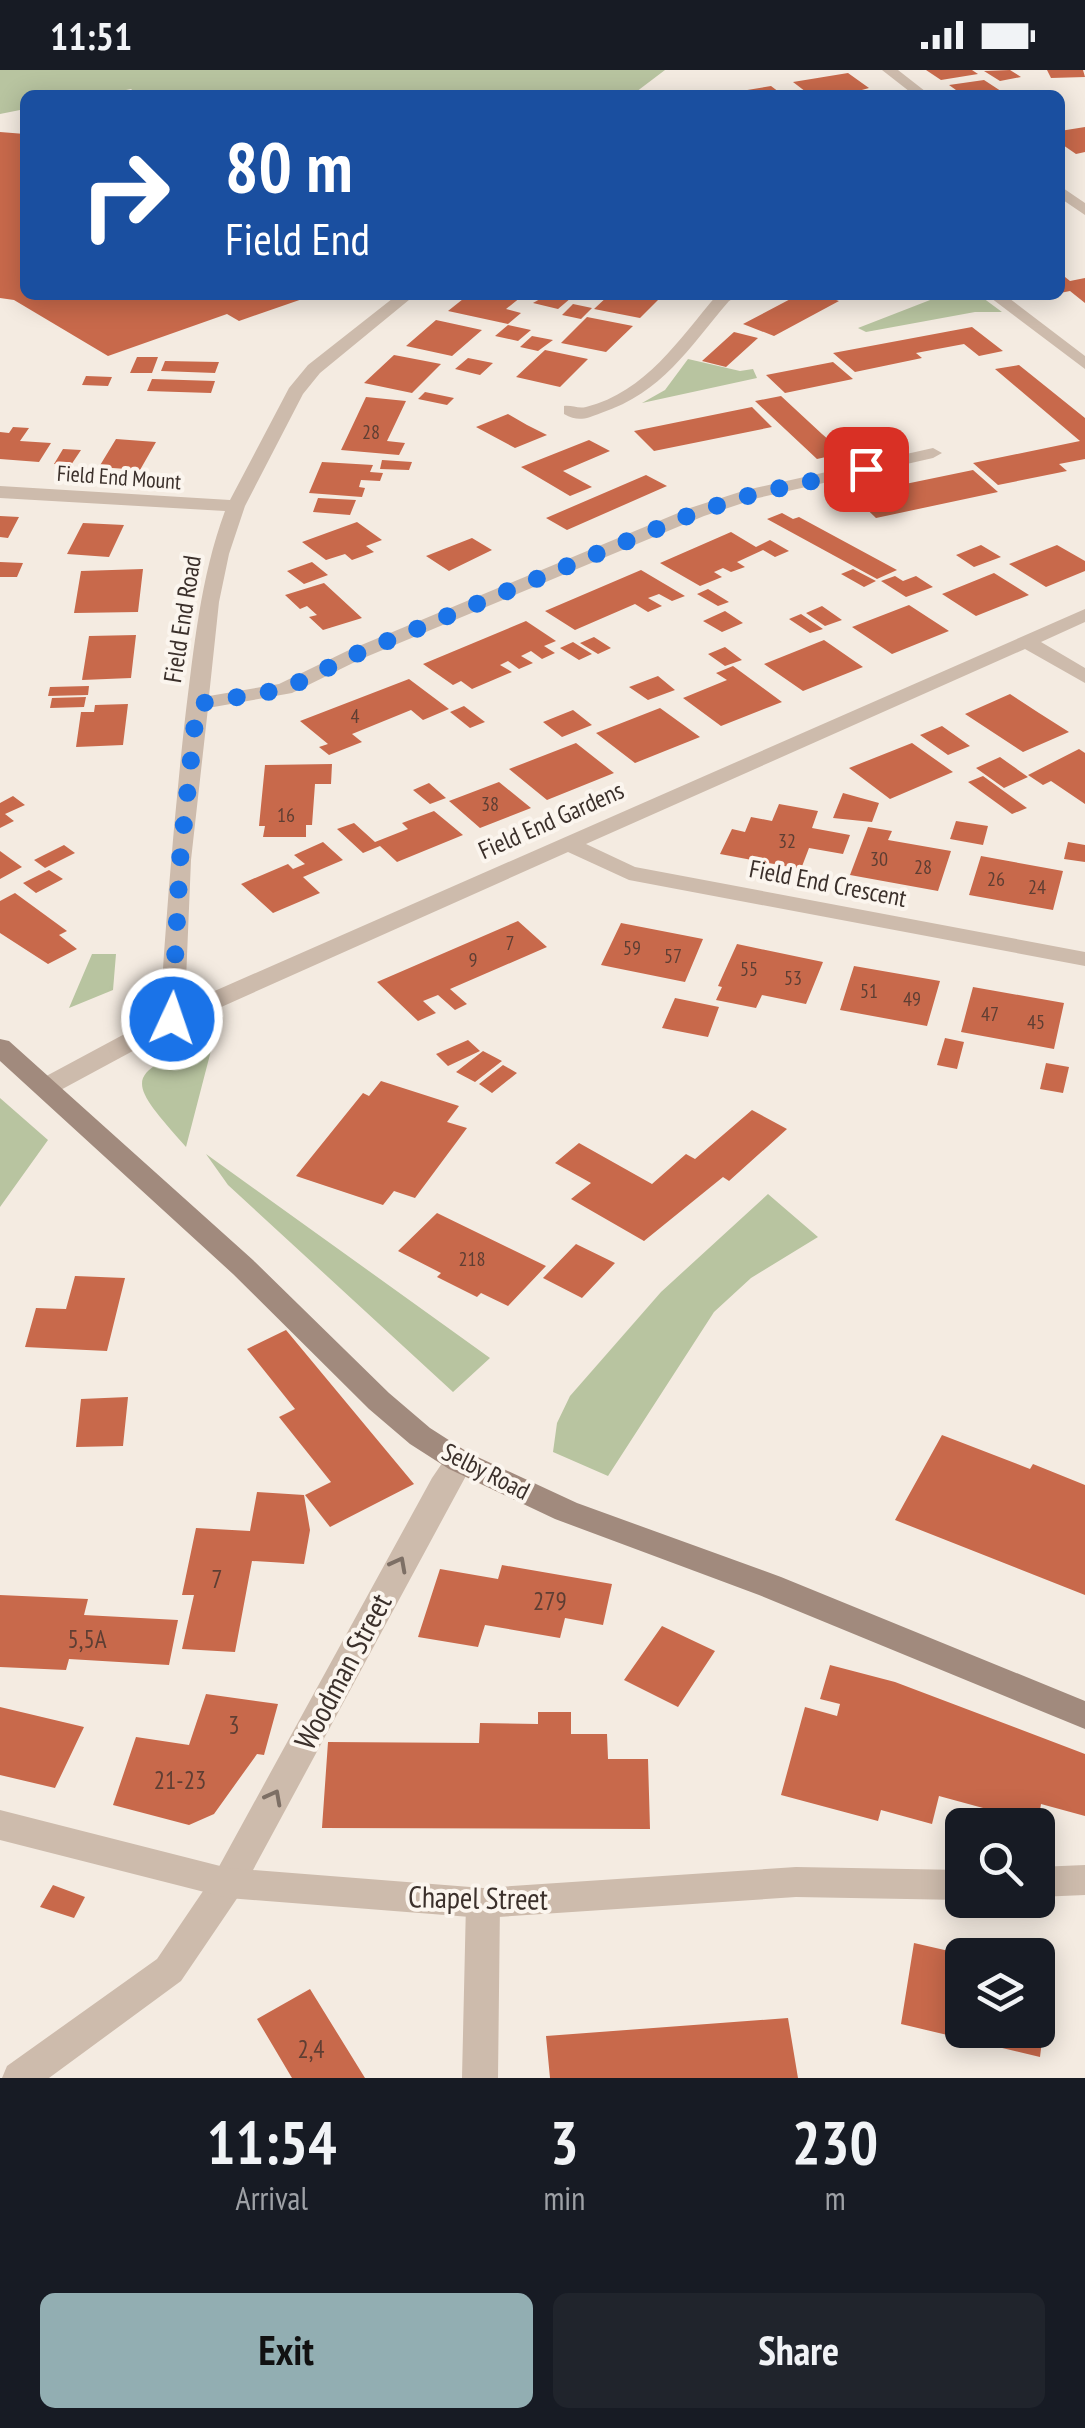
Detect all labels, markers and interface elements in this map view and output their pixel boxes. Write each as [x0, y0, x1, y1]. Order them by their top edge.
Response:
text: 11:51 [50, 11, 132, 60]
text: 80 m [225, 121, 353, 211]
icon: right [60, 130, 190, 260]
text: Field End [225, 209, 370, 267]
house number: 28 [362, 419, 380, 445]
pin [824, 427, 909, 512]
icon: arrive [839, 442, 894, 497]
street label: Field End Mount [56, 459, 182, 495]
street label: Field End Road [156, 553, 208, 685]
house number: 4 [351, 703, 360, 729]
street label: Field End Gardens [473, 774, 629, 866]
house number: 38 [481, 791, 499, 817]
house number: 16 [277, 802, 295, 828]
house number: 32 [778, 828, 796, 854]
house number: 30 [870, 846, 888, 872]
street label: Field End Crescent [747, 852, 909, 914]
house number: 28 [914, 854, 932, 880]
house number: 26 [987, 866, 1005, 892]
house number: 24 [1028, 874, 1046, 900]
house number: 7 [506, 930, 515, 956]
house number: 59 [623, 935, 641, 961]
house number: 57 [664, 943, 682, 969]
house number: 9 [469, 947, 478, 973]
house number: 55 [740, 956, 758, 982]
house number: 53 [784, 965, 802, 991]
position arrow [120, 967, 224, 1071]
house number: 51 [860, 978, 878, 1004]
house number: 49 [903, 986, 921, 1012]
house number: 47 [981, 1001, 999, 1027]
house number: 45 [1027, 1009, 1045, 1035]
house number: 218 [459, 1246, 486, 1272]
street label: Selby Road [437, 1435, 535, 1507]
one-way arrow [387, 1557, 407, 1575]
house number: 7 [211, 1563, 223, 1595]
house number: 279 [533, 1585, 567, 1617]
street label: Woodman Street [285, 1586, 400, 1756]
house number: 5,5A [68, 1623, 107, 1655]
house number: 3 [228, 1709, 240, 1741]
house number: 21-23 [154, 1764, 206, 1796]
one-way arrow [262, 1789, 281, 1808]
map controls [945, 1808, 1055, 2048]
button: search [945, 1808, 1055, 1918]
street label: Chapel Street [408, 1876, 549, 1918]
button: layers [945, 1938, 1055, 2048]
house number: 2,4 [297, 2033, 325, 2065]
text: 11:54 [207, 2103, 337, 2181]
text: 3 [550, 2103, 579, 2181]
text: 230 [792, 2103, 878, 2181]
text: Arrival [236, 2177, 308, 2219]
text: min [543, 2177, 585, 2219]
text: m [825, 2177, 846, 2219]
button: Exit [40, 2293, 533, 2408]
button: Share [553, 2293, 1045, 2408]

